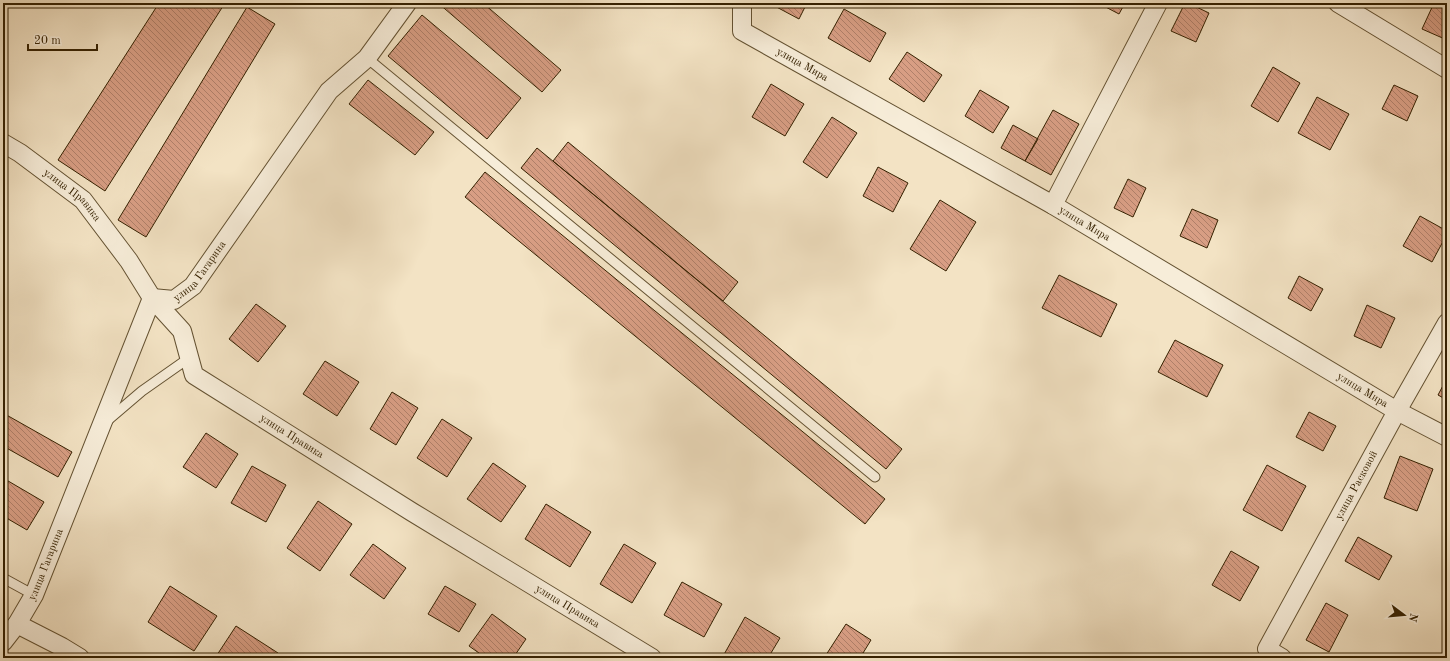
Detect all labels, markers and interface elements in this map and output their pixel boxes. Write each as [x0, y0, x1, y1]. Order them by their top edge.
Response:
scale bar [28, 26, 97, 52]
text: 20 m [34, 35, 61, 47]
street label: улица Мира [774, 46, 830, 84]
street label: улица Правика [41, 167, 103, 224]
street label: улица Мира [1057, 204, 1112, 244]
street label: улица Гагарина [171, 239, 228, 304]
street label: улица Мира [1335, 371, 1390, 410]
street label: улица Правика [258, 412, 326, 461]
street label: улица Расковой [1333, 449, 1380, 522]
street label: улица Гагарина [26, 527, 65, 603]
street label: улица Правика [533, 583, 602, 631]
north arrow [1384, 595, 1424, 635]
text: N [1406, 612, 1419, 623]

